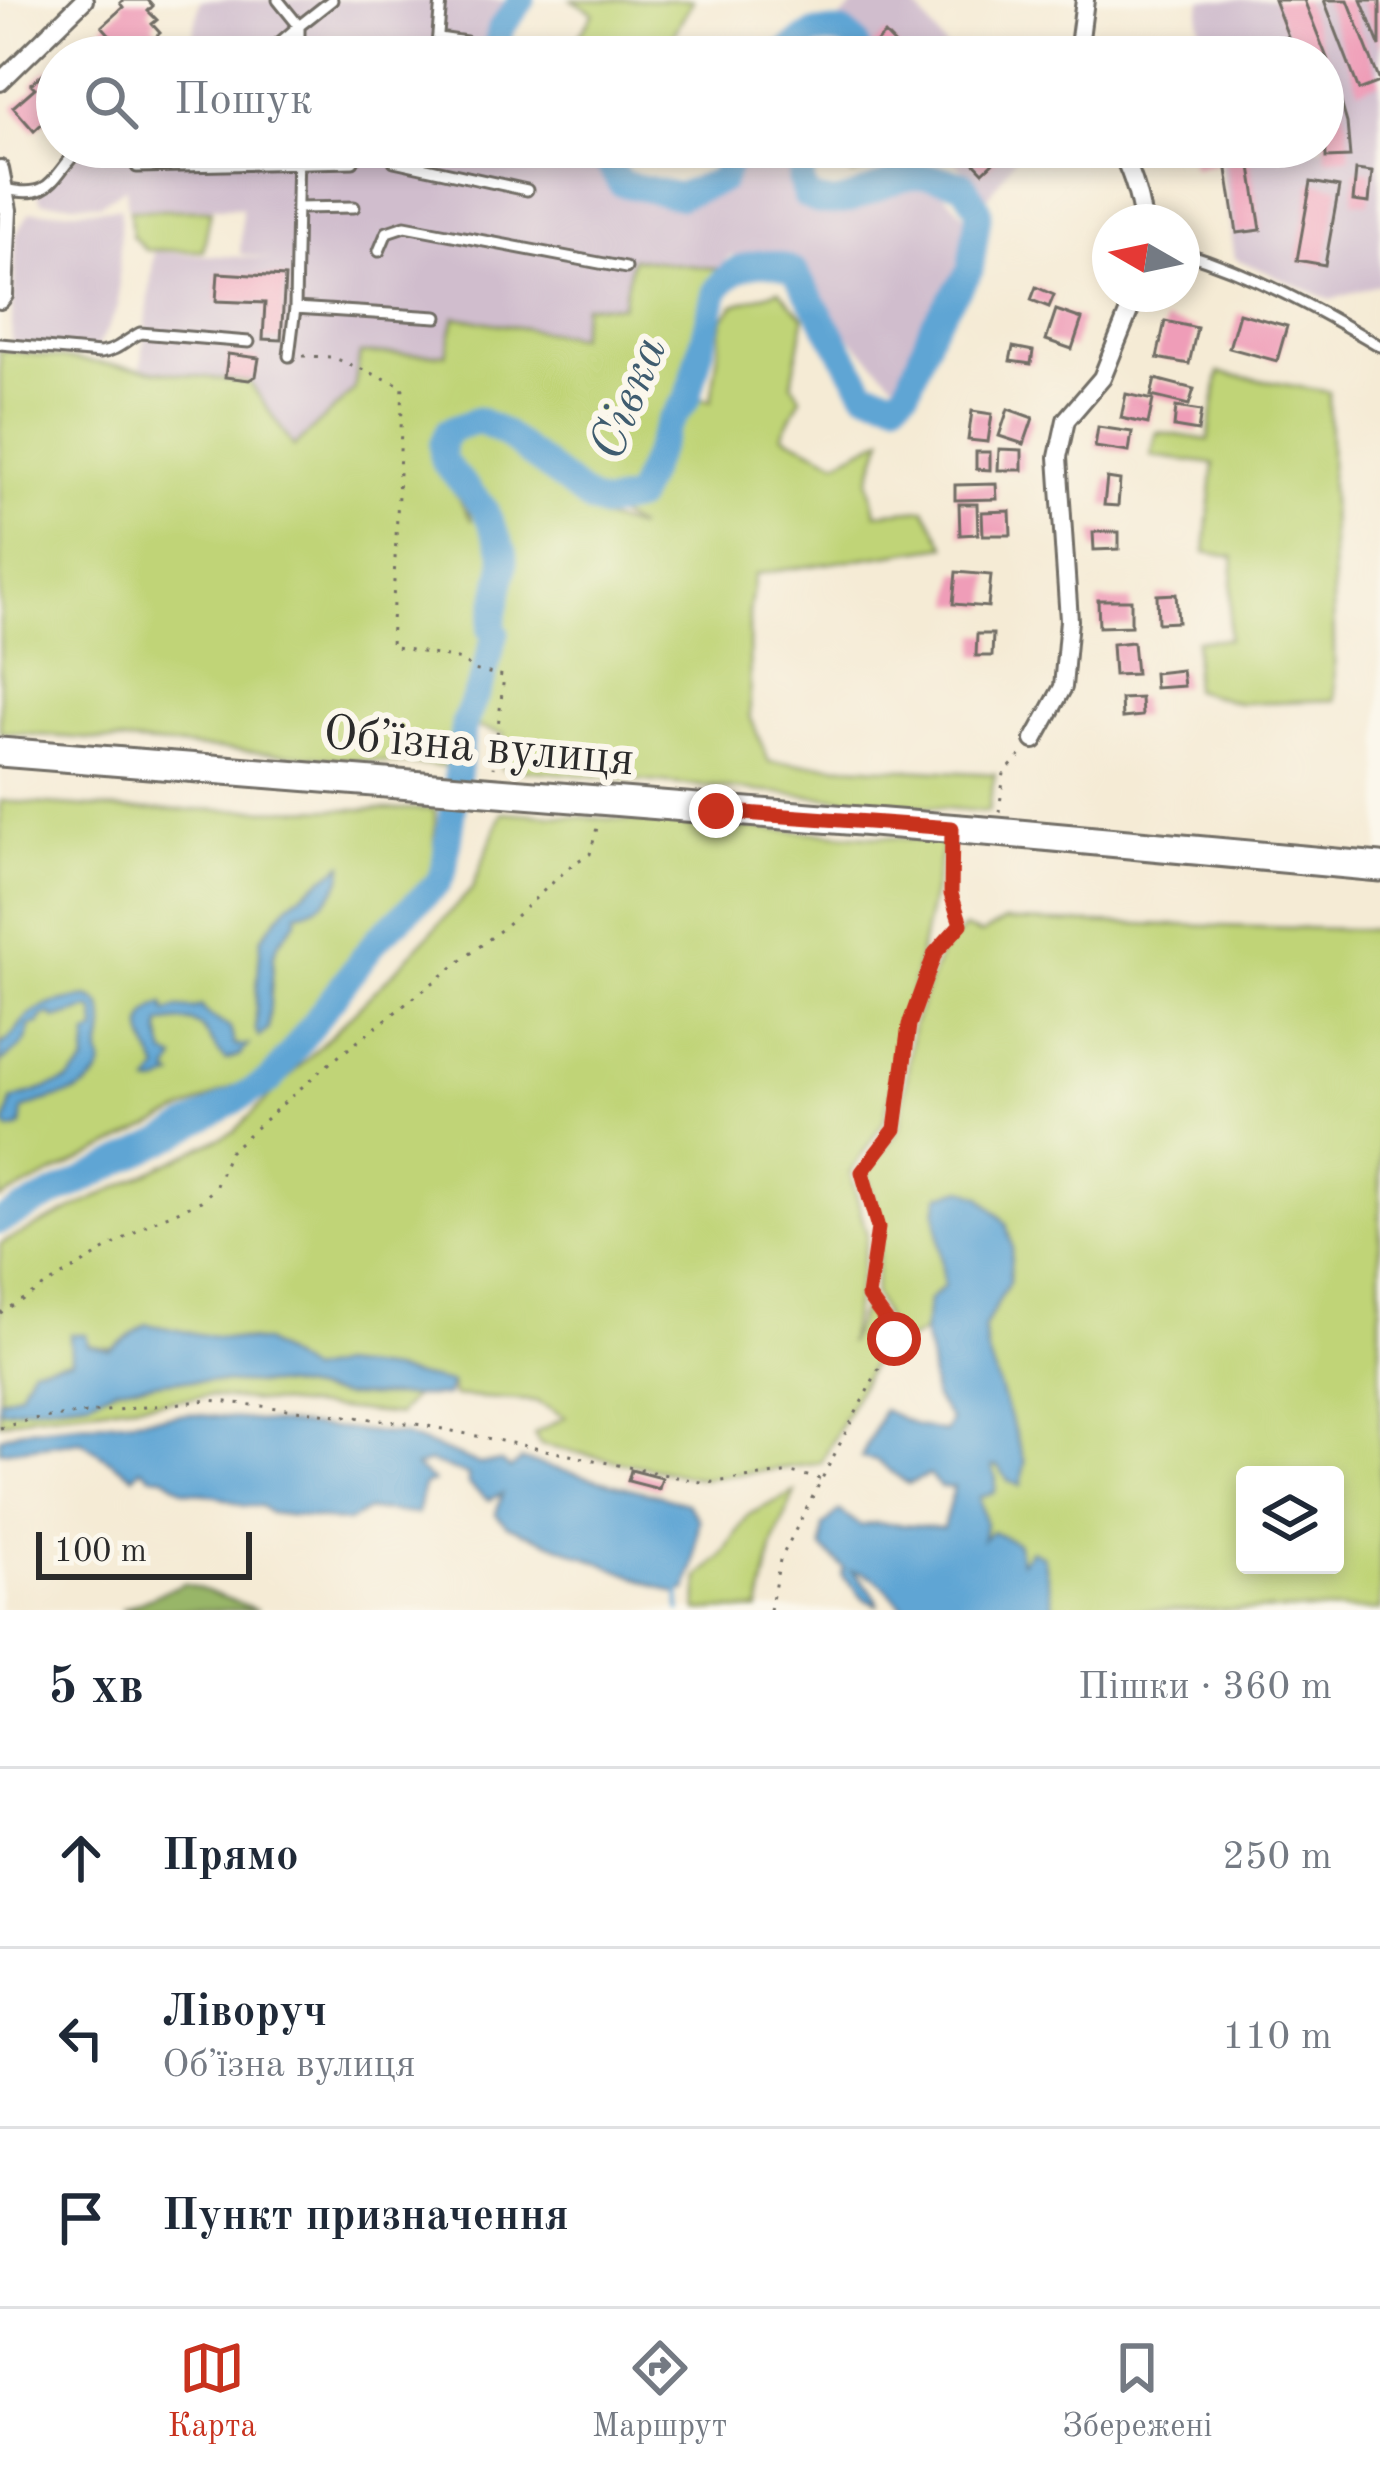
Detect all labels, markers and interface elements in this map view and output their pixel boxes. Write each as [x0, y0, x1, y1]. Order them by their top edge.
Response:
search box [36, 36, 1344, 168]
icon: search [78, 69, 144, 135]
text: Пошук [174, 79, 313, 124]
north arrow [1092, 204, 1200, 312]
water label: Сівка [583, 330, 678, 468]
street label: Обʼїзна вулиця [321, 710, 636, 785]
route end [689, 784, 743, 838]
route start [867, 1312, 921, 1366]
map controls [1236, 1466, 1344, 1574]
button: layers [1236, 1466, 1344, 1574]
scale bar [36, 1526, 252, 1579]
text: 100 m [54, 1536, 147, 1569]
text: 5 хв [48, 1663, 144, 1714]
text: Пішки · 360 m [1078, 1668, 1332, 1707]
icon: ahead [48, 1825, 114, 1891]
text: Прямо [162, 1835, 299, 1880]
text: 250 m [1222, 1838, 1332, 1877]
text: Ліворуч [162, 1991, 327, 2036]
icon: left [48, 2005, 114, 2071]
text: 110 m [1222, 2018, 1332, 2057]
text: Обʼїзна вулиця [162, 2046, 415, 2085]
icon: arrive [48, 2185, 114, 2251]
text: Пункт призначення [162, 2195, 569, 2240]
tab: Карта [167, 2335, 257, 2448]
tab: Маршрут [592, 2335, 727, 2448]
tab: Збережені [1062, 2335, 1213, 2448]

